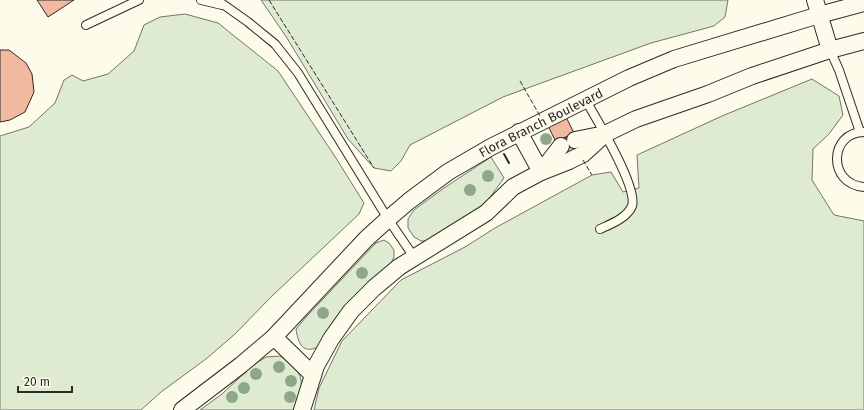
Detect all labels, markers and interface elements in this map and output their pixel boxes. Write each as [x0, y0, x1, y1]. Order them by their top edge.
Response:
street label: Flora Branch Boulevard [476, 85, 605, 160]
scale bar [18, 368, 72, 394]
text: 20 m [24, 375, 50, 389]

